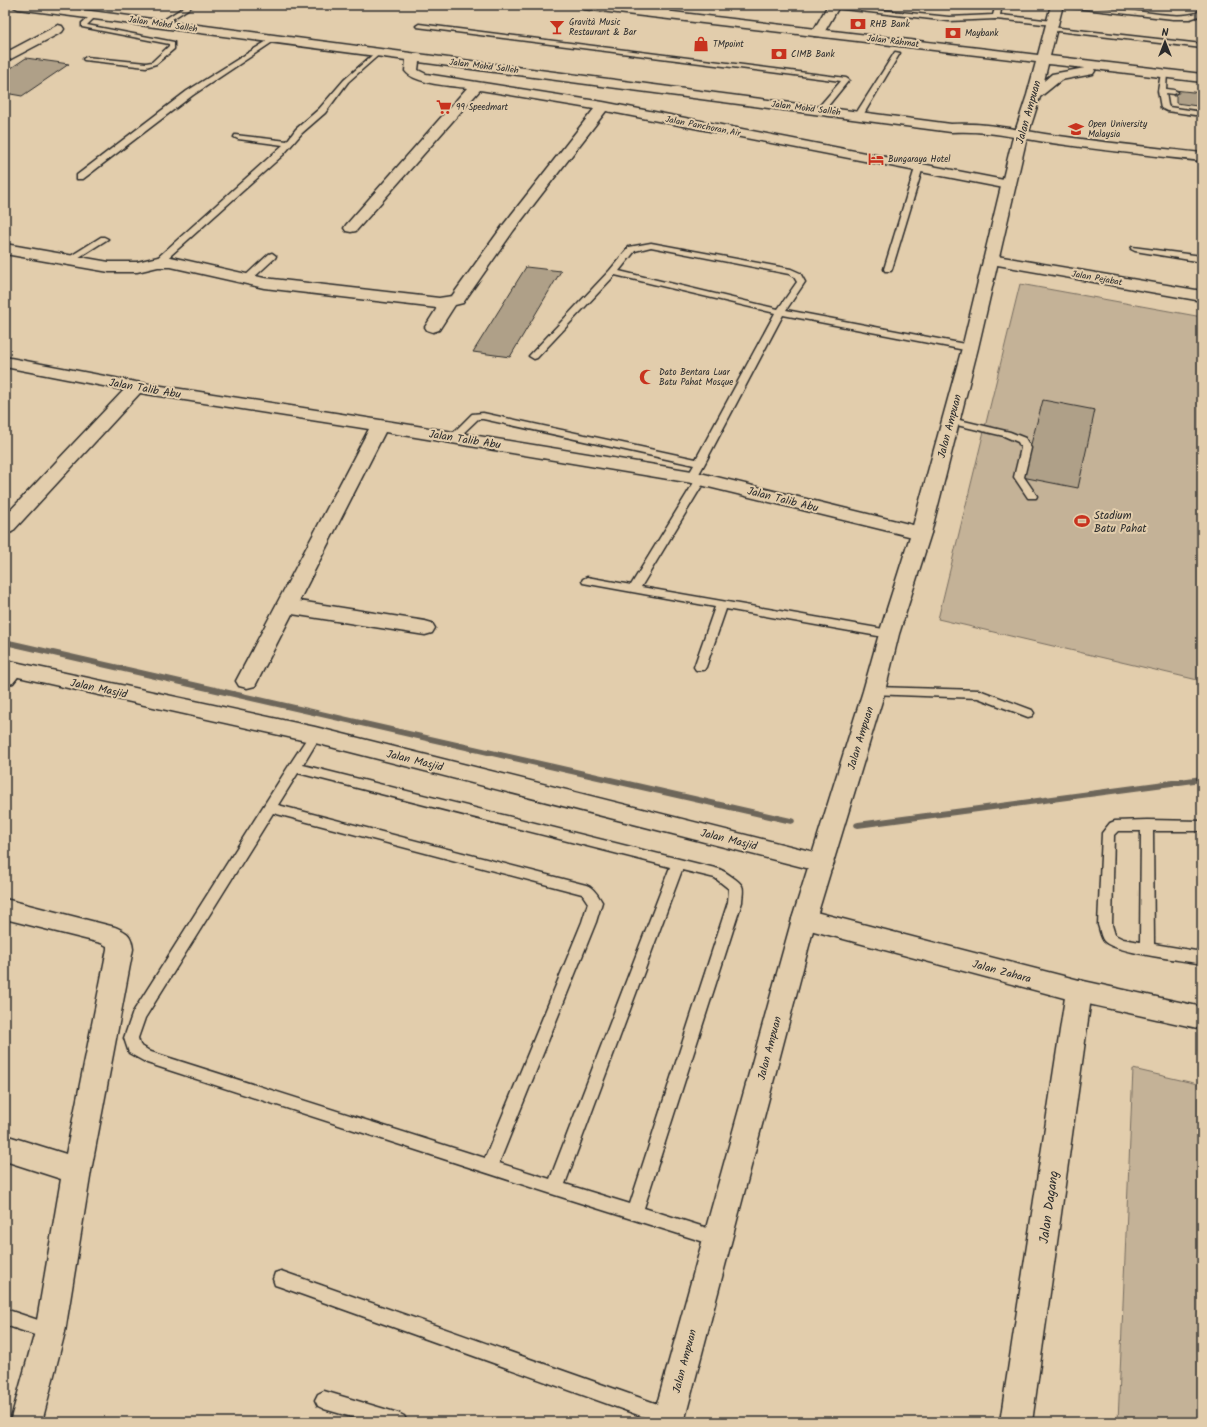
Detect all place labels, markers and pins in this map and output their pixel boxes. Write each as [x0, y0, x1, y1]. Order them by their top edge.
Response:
place label: Gravità Music Restaurant & Bar [569, 15, 637, 40]
bank icon: RHB Bank [849, 15, 867, 33]
place label: RHB Bank [870, 17, 910, 32]
bar icon: Gravità Music Restaurant & Bar [548, 18, 566, 36]
bank icon: Maybank [944, 24, 962, 42]
place label: Maybank [965, 26, 999, 41]
shop icon: TMpoint [692, 35, 710, 53]
place label: TMpoint [713, 37, 744, 52]
bank icon: CIMB Bank [770, 45, 788, 63]
place label: CIMB Bank [791, 47, 835, 62]
supermarket icon: 99 Speedmart [435, 98, 453, 116]
place label: 99 Speedmart [456, 100, 508, 115]
place label: Open University Malaysia [1088, 117, 1148, 142]
school or university icon: Open University Malaysia [1067, 120, 1085, 138]
hotel icon: Bungaraya Hotel [867, 150, 885, 168]
place label: Bungaraya Hotel [888, 152, 951, 167]
place label: Dato Bentara Luar Batu Pahat Mosque [659, 365, 733, 390]
mosque icon: Dato Bentara Luar Batu Pahat Mosque [638, 368, 656, 386]
place label: Stadium Batu Pahat [1094, 507, 1147, 538]
sports icon: Stadium Batu Pahat [1073, 512, 1091, 530]

